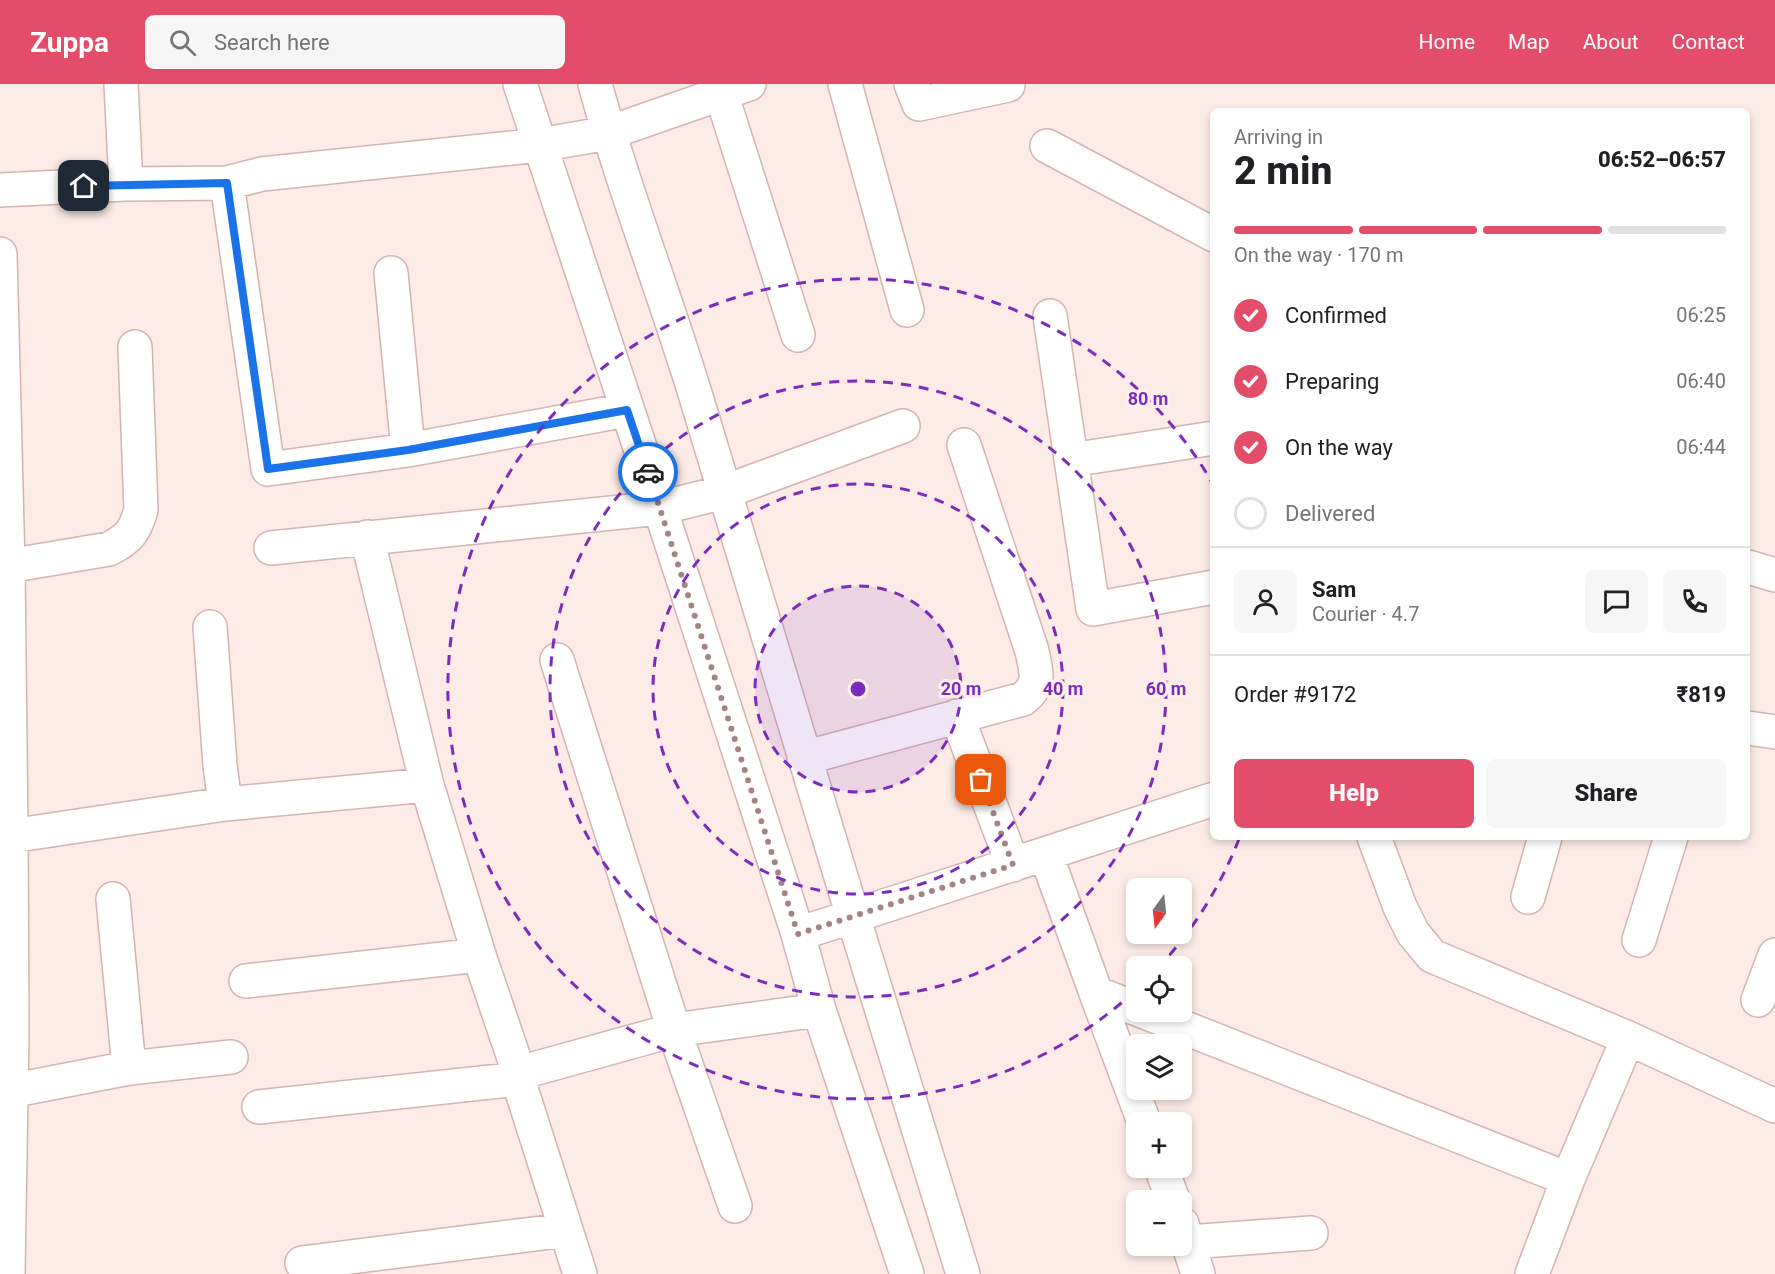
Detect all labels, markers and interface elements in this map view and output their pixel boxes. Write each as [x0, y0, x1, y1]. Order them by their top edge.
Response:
search box [145, 15, 565, 69]
text: Zuppa [30, 26, 109, 59]
icon: search [166, 26, 199, 59]
text: Search here [214, 30, 330, 55]
text: Home [1419, 30, 1475, 54]
text: Map [1508, 30, 1550, 54]
text: About [1583, 30, 1639, 54]
text: Contact [1672, 30, 1745, 54]
text: Arriving in [1234, 125, 1323, 149]
text: 06:52–06:57 [1598, 147, 1726, 172]
text: 2 min [1234, 148, 1332, 194]
pin [58, 160, 109, 211]
icon: home [67, 169, 100, 202]
text: On the way · 170 m [1234, 243, 1403, 267]
icon: check [1234, 299, 1267, 332]
text: Confirmed [1285, 303, 1387, 328]
text: 06:25 [1676, 303, 1726, 327]
icon: check [1234, 365, 1267, 398]
text: Preparing [1285, 369, 1379, 394]
text: 06:40 [1676, 369, 1726, 393]
text: 80 m [1128, 388, 1168, 409]
icon: check [1234, 431, 1267, 464]
text: On the way [1285, 435, 1393, 460]
text: 06:44 [1676, 435, 1726, 459]
courier [618, 442, 678, 502]
icon: car [632, 456, 665, 489]
text: Delivered [1285, 501, 1375, 526]
button: person [1234, 570, 1297, 633]
button: chat [1585, 570, 1648, 633]
button: phone [1663, 570, 1726, 633]
text: Sam [1312, 577, 1356, 602]
text: Courier · 4.7 [1312, 602, 1419, 626]
text: 20 m [941, 678, 981, 699]
text: 40 m [1043, 678, 1083, 699]
text: 60 m [1146, 678, 1186, 699]
centre of rings [848, 679, 868, 699]
text: Order #9172 [1234, 682, 1356, 707]
text: ₹819 [1677, 682, 1726, 707]
pin [955, 754, 1006, 805]
button: Help [1234, 759, 1474, 828]
button: Share [1486, 759, 1726, 828]
icon: bag [964, 763, 997, 796]
north arrow [1126, 878, 1192, 944]
map controls [1126, 878, 1192, 1256]
button: locate [1126, 956, 1192, 1022]
button: layers [1126, 1034, 1192, 1100]
button: + [1126, 1112, 1192, 1178]
button: − [1126, 1190, 1192, 1256]

